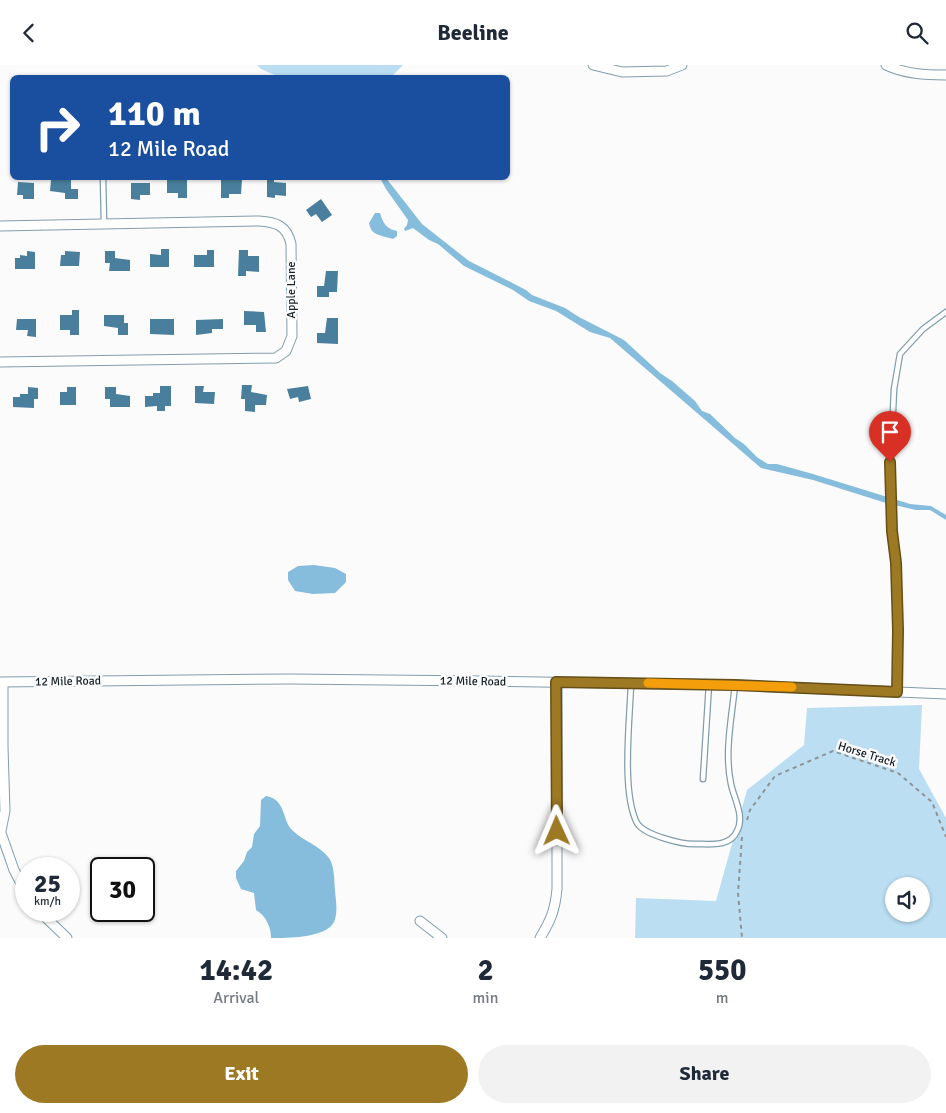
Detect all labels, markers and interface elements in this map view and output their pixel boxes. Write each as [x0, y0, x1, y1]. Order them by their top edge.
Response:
icon: back [15, 19, 43, 47]
text: Beeline [437, 19, 509, 46]
icon: search [903, 19, 931, 47]
text: 110 m [108, 92, 201, 135]
icon: right [25, 95, 90, 160]
text: 12 Mile Road [108, 135, 230, 162]
street label: Apple Lane [284, 262, 299, 318]
pin [869, 411, 911, 462]
icon: arrive [876, 418, 904, 446]
street label: 12 Mile Road [35, 673, 101, 690]
street label: 12 Mile Road [440, 673, 506, 690]
street label: Horse Track [836, 739, 898, 770]
position arrow [530, 804, 582, 856]
speed limit sign: 30 [90, 857, 155, 922]
text: 25 [34, 868, 61, 899]
map controls [885, 877, 930, 922]
button: sound [885, 877, 930, 922]
text: km/h [34, 894, 61, 909]
text: 14:42 [199, 952, 273, 989]
text: 2 [477, 952, 494, 989]
text: 550 [698, 952, 746, 989]
text: Arrival [213, 988, 259, 1008]
text: min [473, 988, 498, 1008]
text: m [716, 988, 729, 1008]
button: Exit [15, 1045, 468, 1103]
button: Share [478, 1045, 931, 1103]

